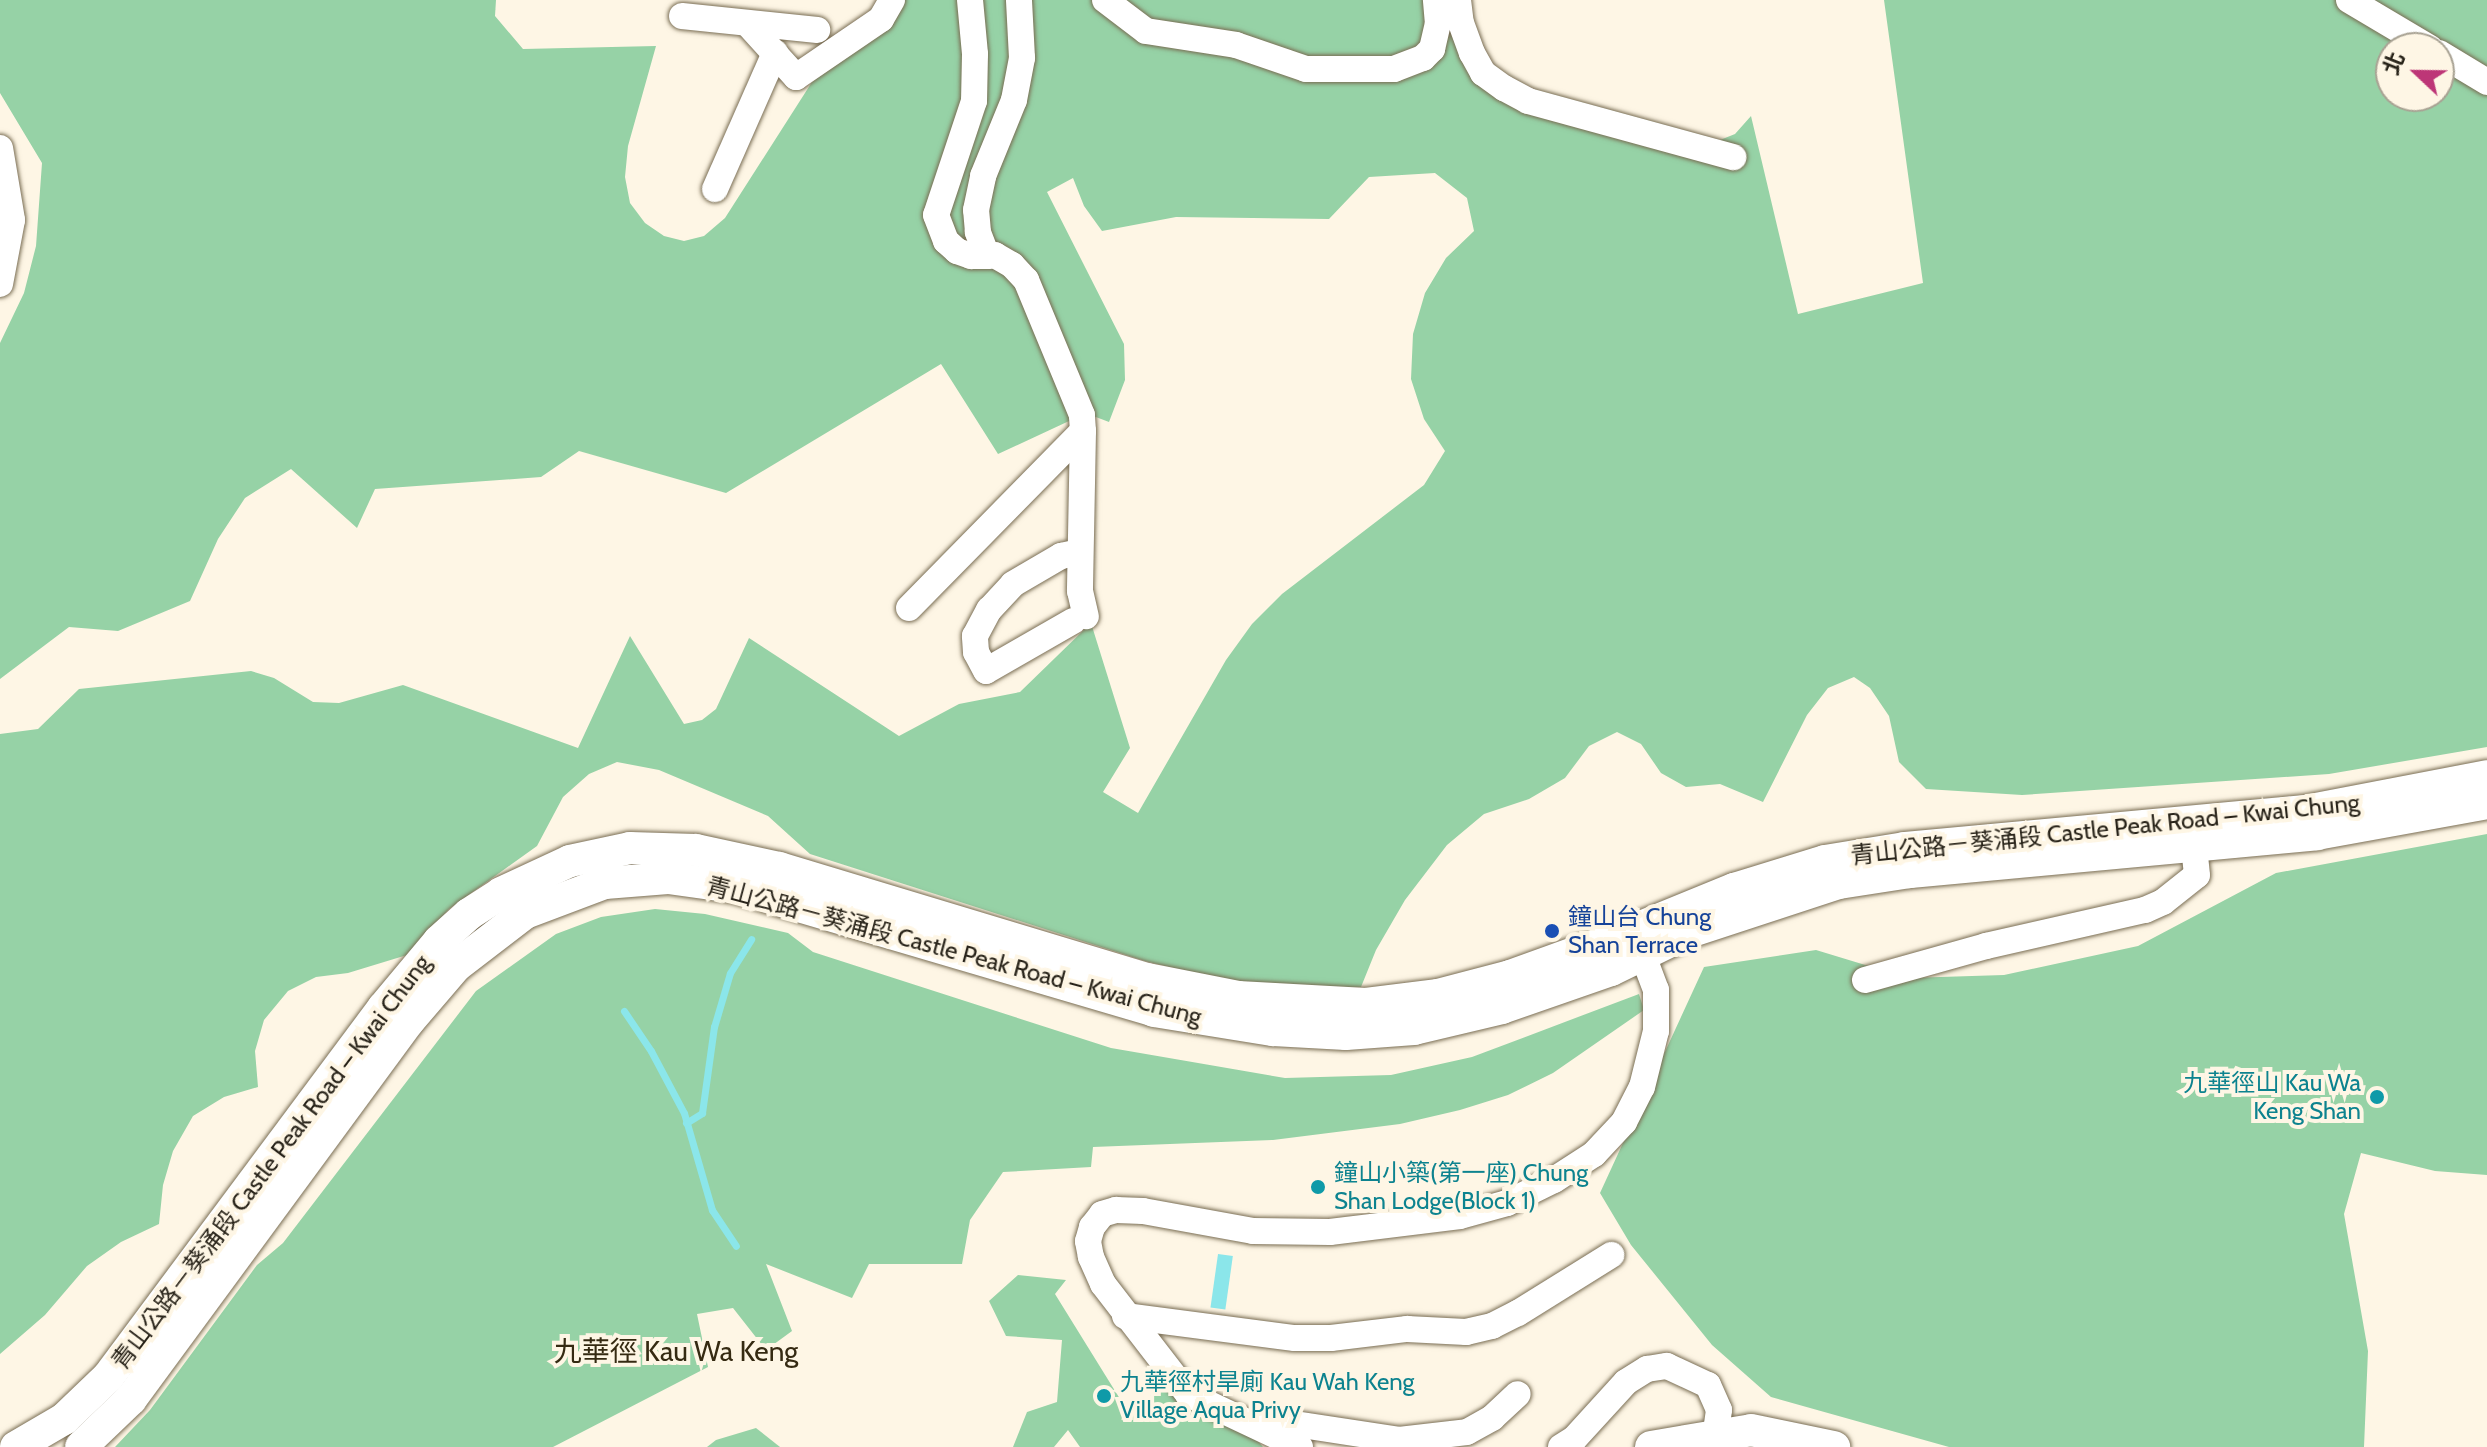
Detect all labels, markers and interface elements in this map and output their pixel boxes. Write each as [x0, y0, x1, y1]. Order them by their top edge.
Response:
north arrow [2375, 32, 2455, 112]
text: 北 [2377, 48, 2411, 79]
street label: 青山公路－葵涌段 Castle Peak Road – Kwai Chung [1849, 788, 2361, 870]
street label: 青山公路－葵涌段 Castle Peak Road – Kwai Chung [703, 871, 1205, 1031]
place label: 鐘山台 Chung Shan Terrace [1568, 903, 1711, 959]
marker: 鐘山台 Chung Shan Terrace [1543, 922, 1561, 940]
street label: 青山公路－葵涌段 Castle Peak Road – Kwai Chung [105, 949, 437, 1375]
place label: 九華徑山 Kau Wa Keng Shan [2183, 1069, 2361, 1125]
marker: 九華徑山 Kau Wa Keng Shan [2368, 1088, 2386, 1106]
place label: 鐘山小築(第一座) Chung Shan Lodge(Block 1) [1334, 1159, 1588, 1215]
marker: 鐘山小築(第一座) Chung Shan Lodge(Block 1) [1309, 1178, 1327, 1196]
district label: 九華徑 Kau Wa Keng [554, 1334, 798, 1368]
place label: 九華徑村旱廁 Kau Wah Keng Village Aqua Privy [1120, 1368, 1415, 1424]
marker: 九華徑村旱廁 Kau Wah Keng Village Aqua Privy [1095, 1387, 1113, 1405]

